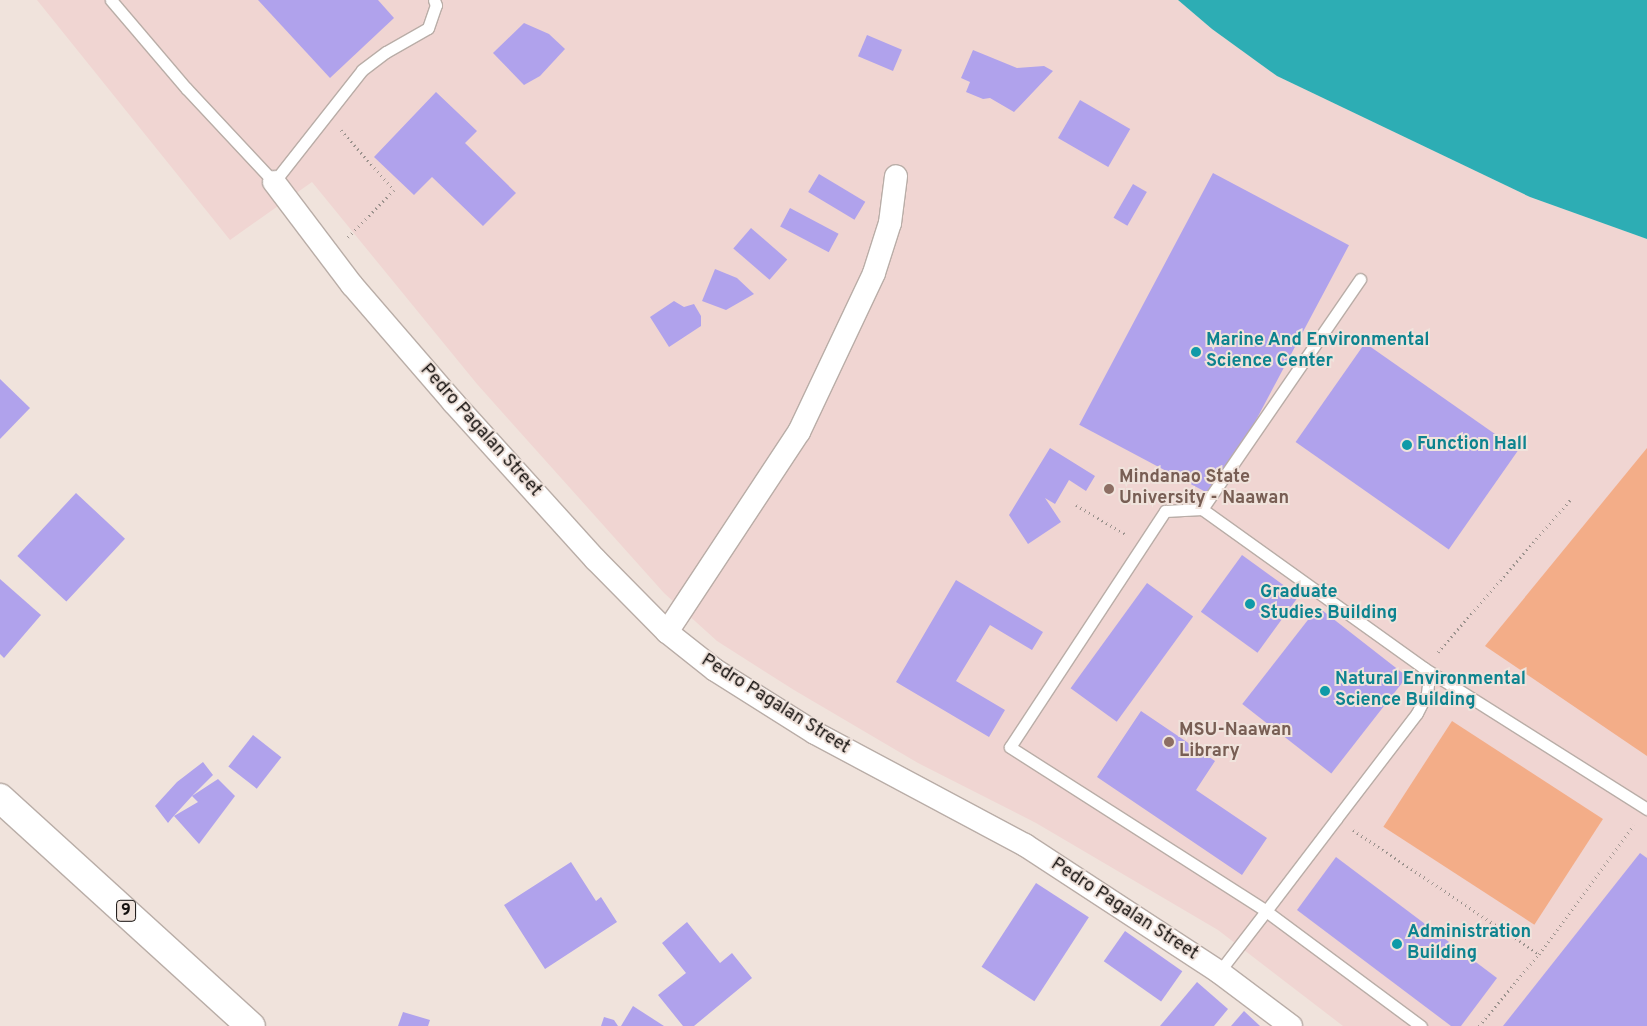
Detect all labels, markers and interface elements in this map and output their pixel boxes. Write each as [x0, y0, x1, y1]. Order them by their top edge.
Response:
place label: Marine And Environmental Science Center [1206, 331, 1430, 374]
marker: Marine And Environmental Science Center [1190, 346, 1202, 358]
street label: Pedro Pagalan Street [415, 360, 545, 502]
place label: Function Hall [1417, 434, 1527, 456]
marker: Function Hall [1401, 439, 1413, 451]
place label: Mindanao State University - Naawan [1119, 468, 1289, 510]
marker: Mindanao State University - Naawan [1103, 483, 1115, 495]
place label: Graduate Studies Building [1260, 583, 1397, 626]
marker: Graduate Studies Building [1244, 598, 1256, 610]
street label: Pedro Pagalan Street [697, 650, 853, 760]
place label: Natural Environmental Science Building [1335, 670, 1526, 712]
marker: Natural Environmental Science Building [1319, 685, 1331, 697]
place label: MSU-Naawan Library [1179, 721, 1292, 764]
marker: MSU-Naawan Library [1163, 736, 1175, 748]
street label: Pedro Pagalan Street [1046, 854, 1202, 966]
road number: 9 [116, 898, 136, 924]
place label: Administration Building [1407, 923, 1531, 966]
marker: Administration Building [1391, 938, 1403, 950]

